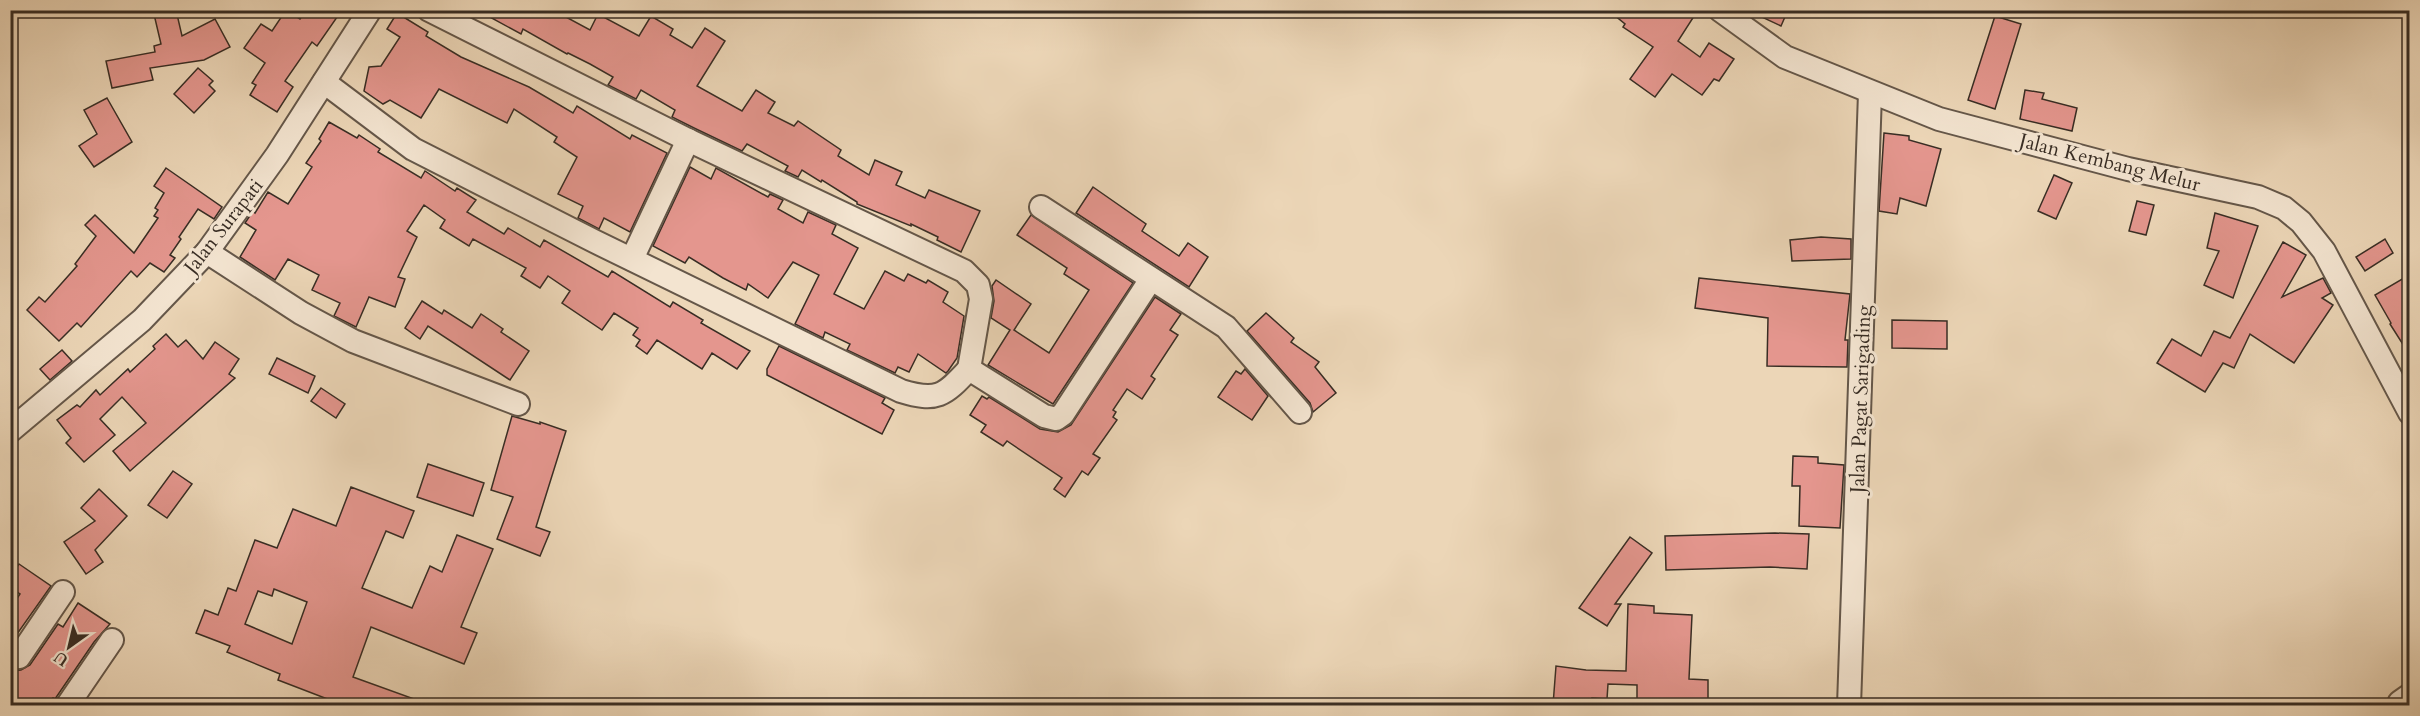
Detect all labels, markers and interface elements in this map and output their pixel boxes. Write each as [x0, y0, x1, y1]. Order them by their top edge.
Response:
street label: Jalan Kembang Melur [2014, 126, 2204, 198]
street label: Jalan Surapati [176, 173, 269, 282]
street label: Jalan Pagat Sarigading [1844, 304, 1877, 497]
north arrow [39, 617, 99, 677]
text: U [50, 646, 73, 671]

